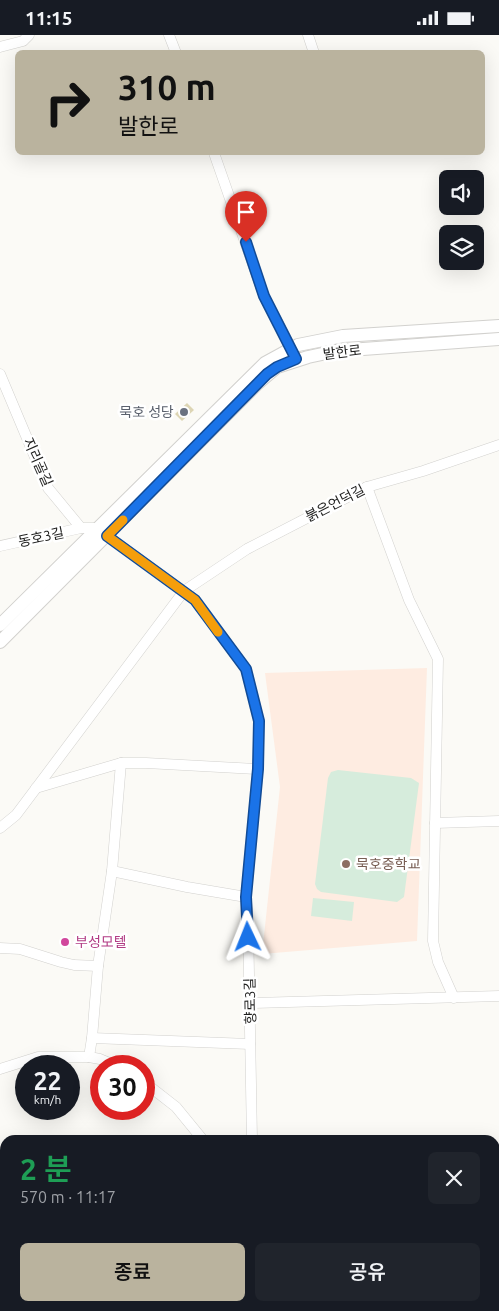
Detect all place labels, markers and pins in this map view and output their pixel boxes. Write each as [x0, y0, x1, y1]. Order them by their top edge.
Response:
pin [225, 191, 267, 242]
place label: 묵호 성당 [119, 404, 174, 420]
marker: 묵호 성당 [178, 406, 190, 418]
place label: 묵호중학교 [356, 856, 421, 872]
marker: 묵호중학교 [340, 858, 352, 870]
place label: 부성모텔 [75, 934, 127, 950]
marker: 부성모텔 [59, 936, 71, 948]

